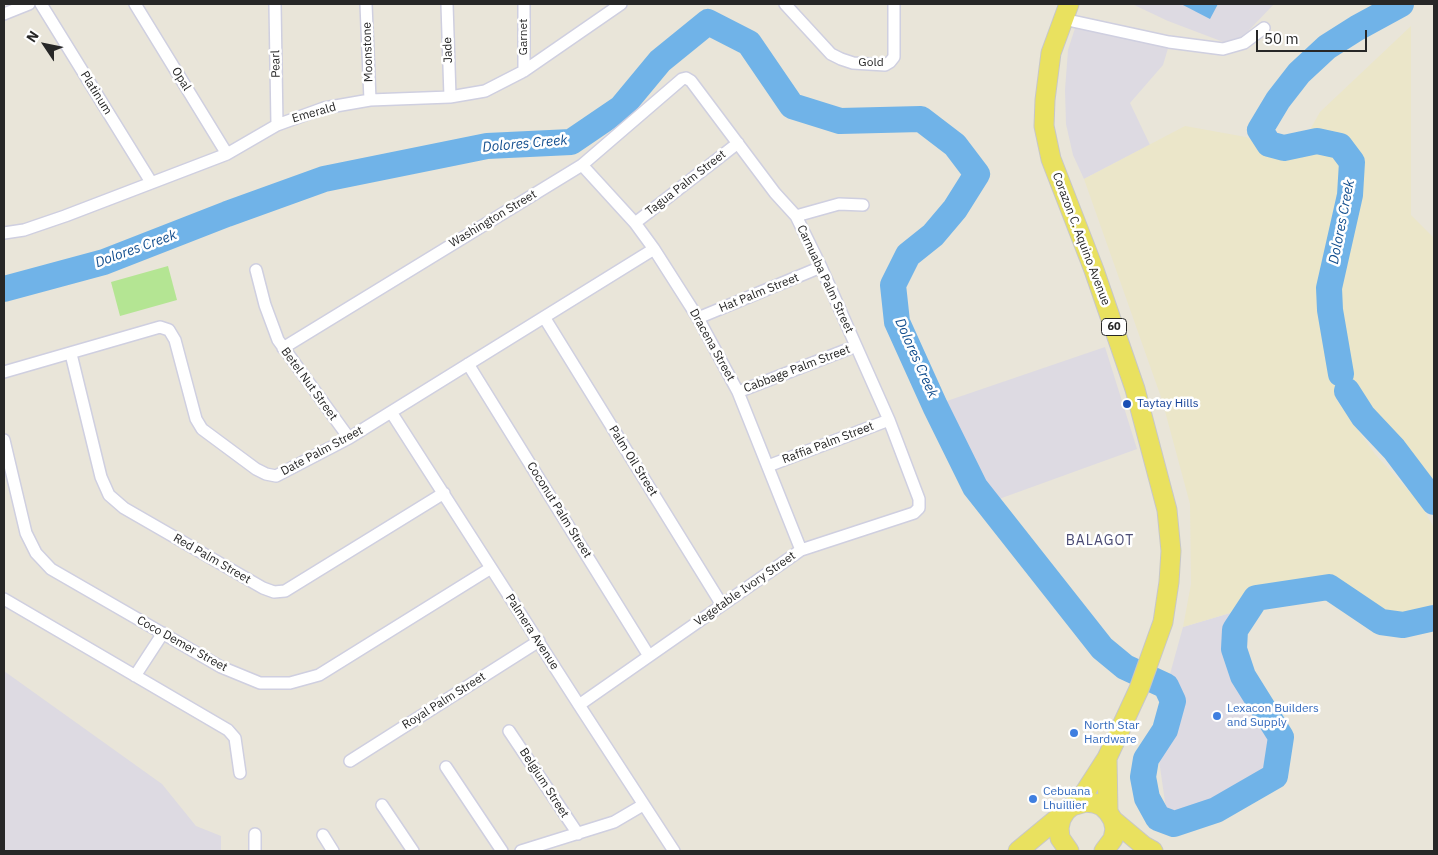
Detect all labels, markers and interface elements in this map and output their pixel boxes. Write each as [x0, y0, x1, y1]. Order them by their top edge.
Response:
street label: Garnet [517, 19, 531, 55]
north arrow [20, 20, 70, 70]
scale bar [1258, 20, 1369, 52]
street label: Moonstone [360, 22, 376, 82]
text: N [22, 27, 43, 46]
text: 50 m [1264, 29, 1299, 48]
street label: Jade [440, 37, 456, 63]
street label: Pearl [269, 50, 283, 78]
street label: Gold [858, 56, 884, 70]
street label: Opal [168, 65, 194, 93]
street label: Platinum [77, 69, 115, 117]
street label: Emerald [290, 100, 338, 126]
water label: Dolores Creek [482, 132, 568, 156]
street label: Tagua Palm Street [643, 147, 729, 219]
street label: Corazon C. Aquino Avenue [1049, 171, 1113, 307]
water label: Dolores Creek [1326, 179, 1358, 265]
street label: Washington Street [447, 187, 539, 251]
street label: Carnuaba Palm Street [794, 223, 856, 335]
water label: Dolores Creek [93, 227, 179, 271]
street label: Hat Palm Street [717, 270, 801, 316]
street label: Dracena Street [686, 306, 738, 384]
water label: Dolores Creek [891, 316, 941, 400]
road number: 60 [1102, 318, 1126, 336]
street label: Cabbage Palm Street [742, 342, 852, 396]
street label: Betel Nut Street [278, 345, 340, 423]
place label: Taytay Hills [1137, 397, 1199, 411]
marker: Taytay Hills [1121, 398, 1133, 410]
street label: Raffia Palm Street [780, 419, 876, 467]
street label: Date Palm Street [278, 423, 366, 479]
street label: Palm Oil Street [606, 423, 660, 499]
street label: Coconut Palm Street [524, 459, 594, 561]
street label: Red Palm Street [171, 531, 253, 587]
district label: BALAGOT [1065, 533, 1135, 549]
street label: Vegetable Ivory Street [692, 549, 798, 629]
street label: Palmera Avenue [502, 591, 562, 673]
street label: Coco Demer Street [134, 613, 230, 675]
street label: Royal Palm Street [400, 670, 488, 732]
place label: Lexacon Builders and Supply [1227, 702, 1319, 730]
marker: Lexacon Builders and Supply [1211, 710, 1223, 722]
place label: North Star Hardware [1084, 719, 1140, 747]
marker: North Star Hardware [1068, 727, 1080, 739]
street label: Belgium Street [516, 746, 572, 820]
place label: Cebuana Lhuillier [1043, 785, 1090, 813]
marker: Cebuana Lhuillier [1027, 793, 1039, 805]

